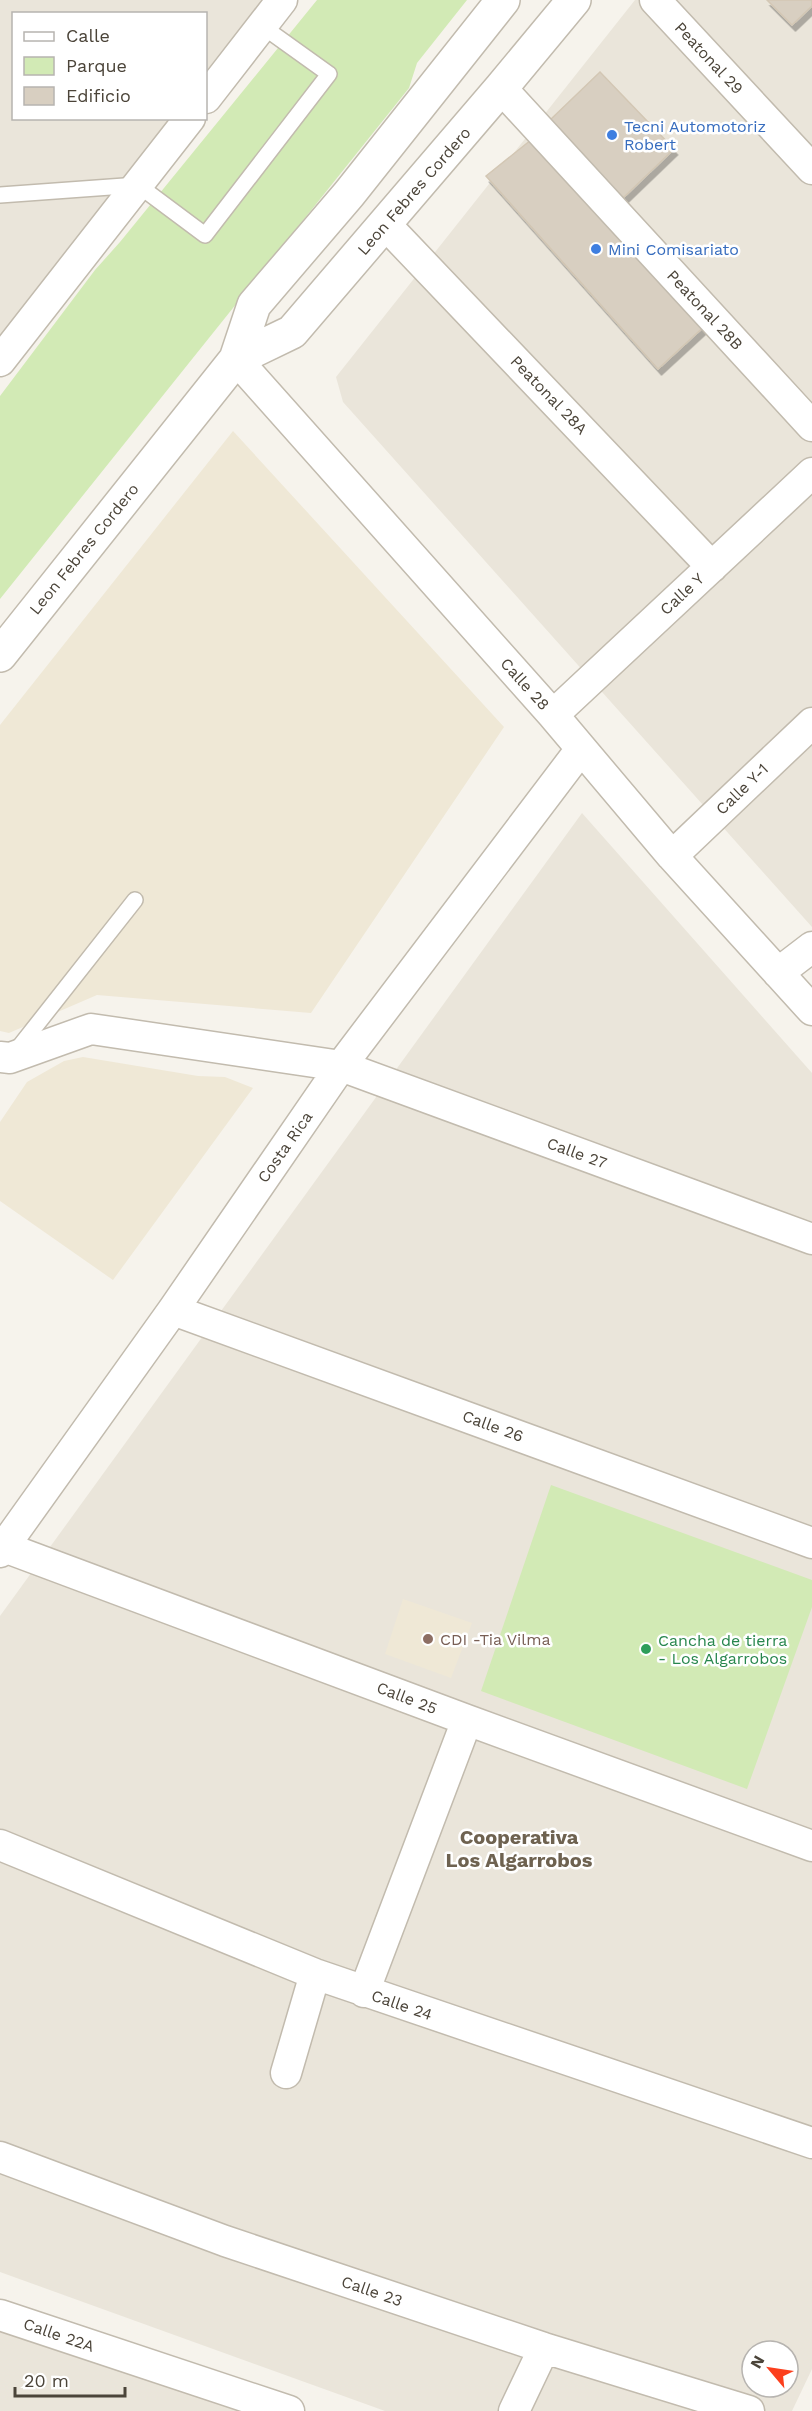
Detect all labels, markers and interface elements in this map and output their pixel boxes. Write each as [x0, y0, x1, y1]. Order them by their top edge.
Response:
legend [12, 12, 207, 120]
street label: Peatonal 29 [671, 18, 747, 98]
text: Calle [66, 25, 110, 46]
text: Parque [66, 55, 127, 76]
text: Edificio [66, 85, 131, 106]
place label: Tecni Automotoriz Robert [624, 117, 766, 154]
street label: Leon Febres Cordero [353, 123, 475, 259]
marker: Tecni Automotoriz Robert [605, 128, 619, 142]
place label: Mini Comisariato [608, 240, 739, 259]
marker: Mini Comisariato [589, 242, 603, 256]
street label: Peatonal 28B [663, 266, 747, 354]
street label: Peatonal 28A [507, 352, 592, 439]
street label: Leon Febres Cordero [25, 480, 143, 618]
street label: Calle Y [656, 569, 708, 619]
street label: Calle 28 [497, 654, 553, 714]
street label: Calle Y-1 [712, 759, 772, 819]
street label: Costa Rica [253, 1108, 317, 1186]
street label: Calle 27 [544, 1133, 610, 1173]
street label: Calle 26 [460, 1406, 526, 1446]
place label: CDI -Tia Vilma [440, 1630, 550, 1649]
place label: Cancha de tierra - Los Algarrobos [658, 1631, 787, 1668]
marker: CDI -Tia Vilma [421, 1632, 435, 1646]
marker: Cancha de tierra - Los Algarrobos [639, 1642, 653, 1656]
street label: Calle 25 [374, 1678, 440, 1718]
district label: Cooperativa Los Algarrobos [446, 1825, 593, 1872]
street label: Calle 24 [369, 1986, 435, 2024]
street label: Calle 23 [339, 2272, 405, 2310]
street label: Calle 22A [21, 2314, 97, 2356]
north arrow [740, 2339, 800, 2399]
text: N [746, 2352, 769, 2372]
scale bar [15, 2360, 124, 2398]
text: 20 m [24, 2370, 69, 2391]

